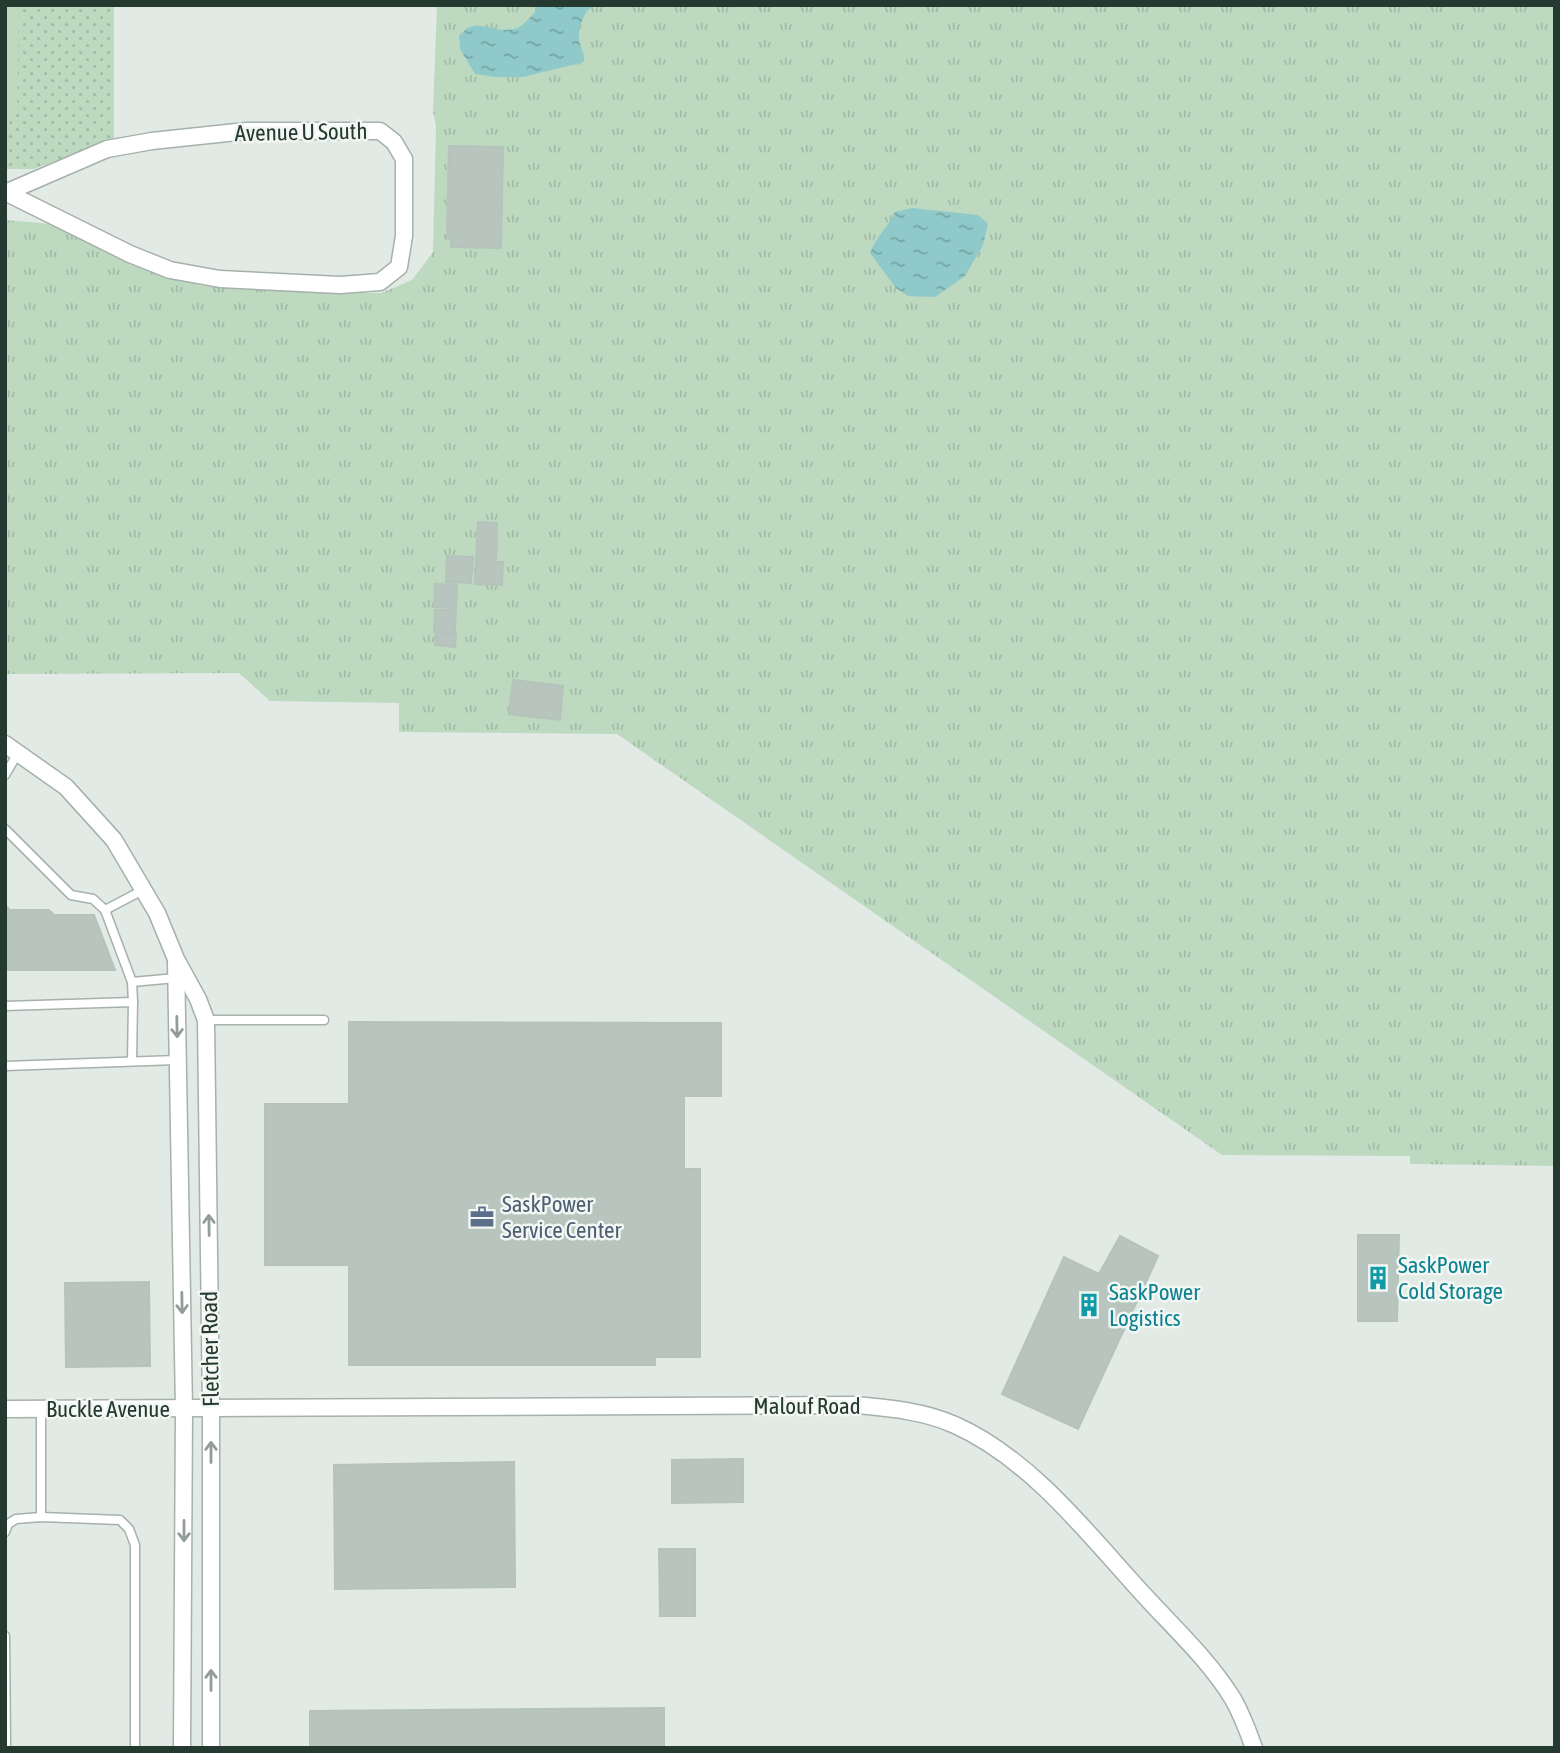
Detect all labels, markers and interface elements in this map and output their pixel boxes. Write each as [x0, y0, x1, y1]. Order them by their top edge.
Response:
street label: Avenue U South [234, 118, 368, 146]
one-way arrow [170, 1015, 184, 1038]
place label: SaskPower Service Center [502, 1191, 623, 1243]
office icon: SaskPower Service Center [468, 1203, 496, 1231]
one-way arrow [202, 1213, 216, 1236]
place label: SaskPower Cold Storage [1398, 1252, 1503, 1304]
building icon: SaskPower Cold Storage [1364, 1264, 1392, 1292]
place label: SaskPower Logistics [1109, 1279, 1201, 1331]
one-way arrow [175, 1291, 189, 1314]
street label: Fletcher Road [196, 1291, 224, 1407]
building icon: SaskPower Logistics [1075, 1291, 1103, 1319]
street label: Malouf Road [753, 1393, 861, 1419]
street label: Buckle Avenue [46, 1396, 170, 1422]
one-way arrow [204, 1441, 218, 1464]
one-way arrow [177, 1519, 191, 1542]
one-way arrow [204, 1668, 218, 1691]

